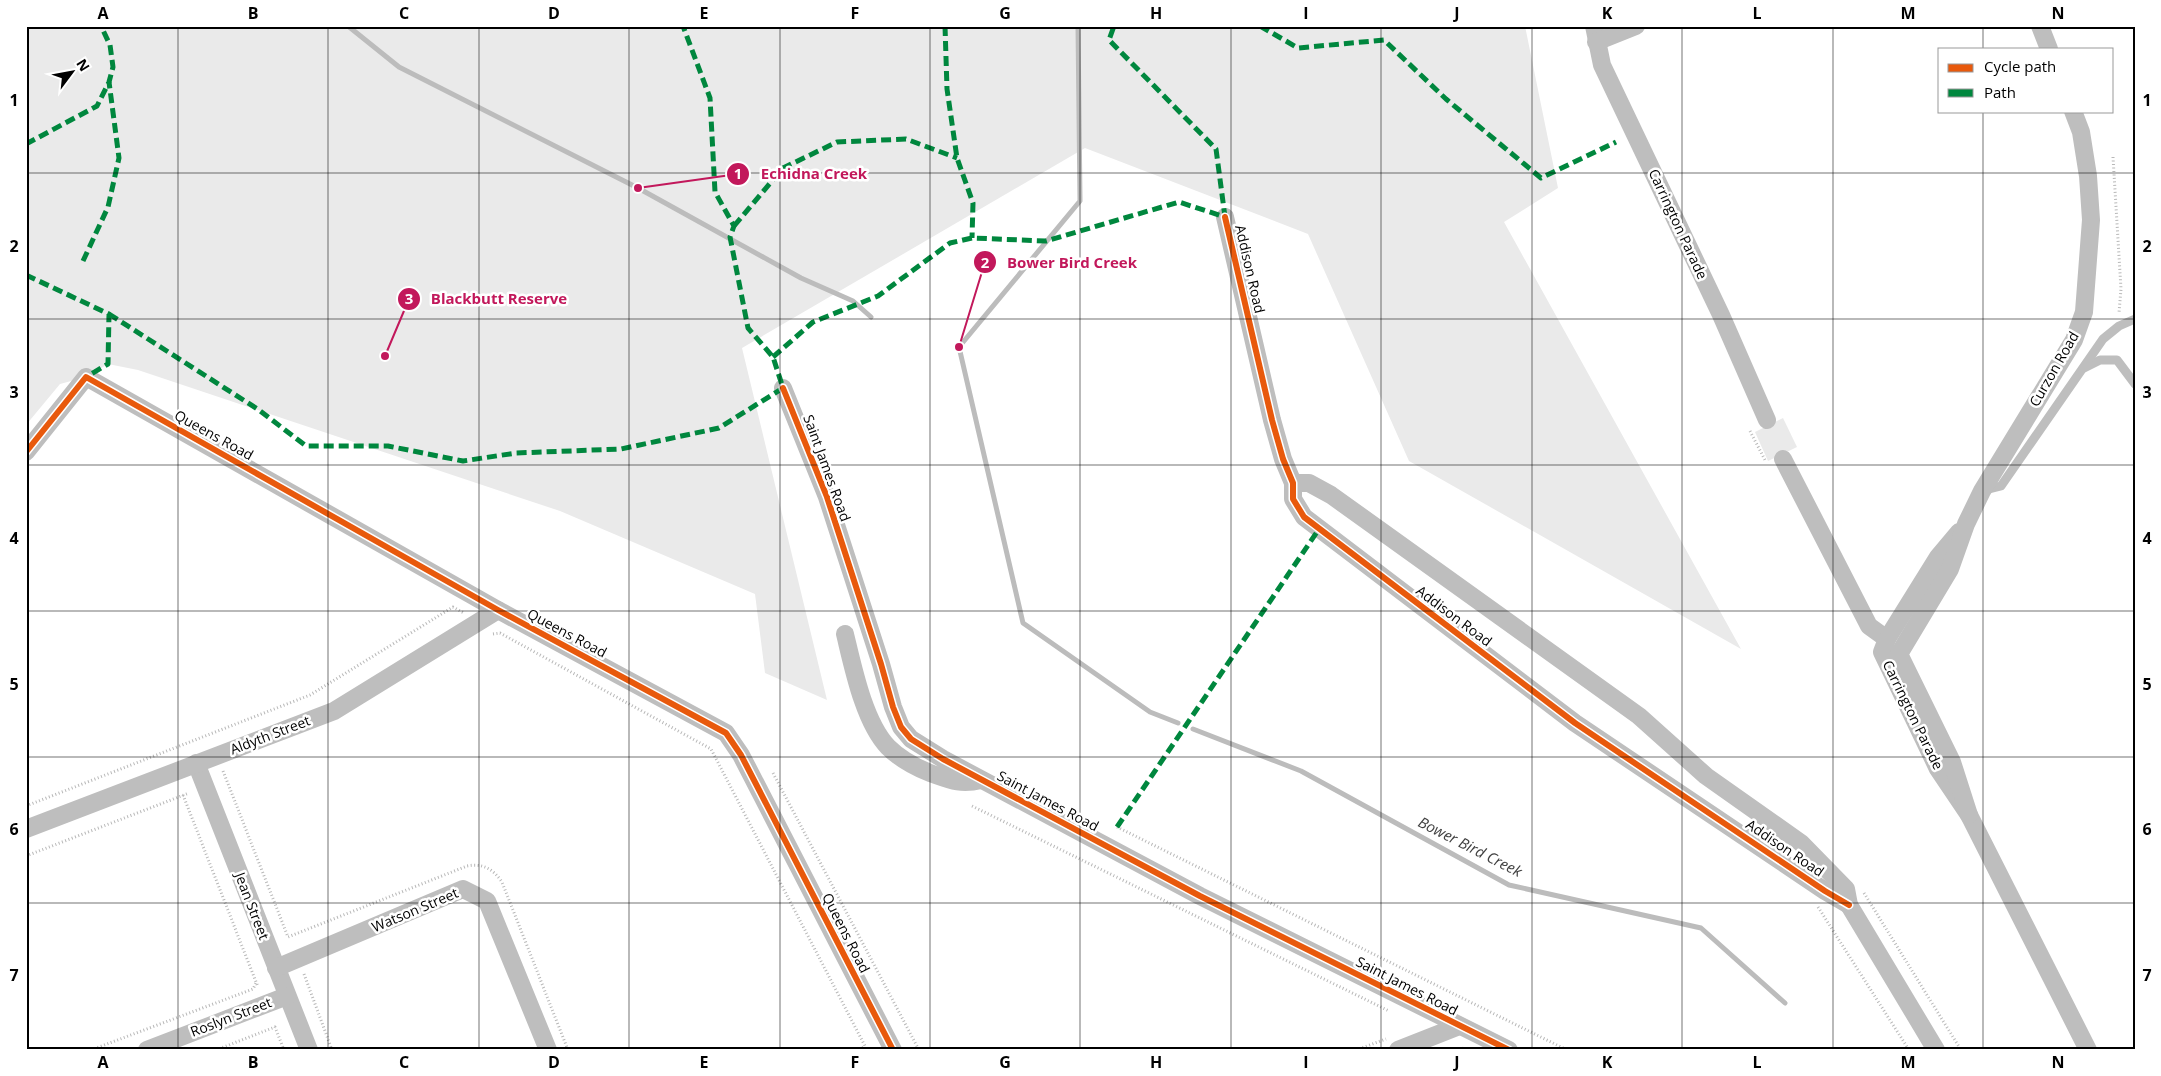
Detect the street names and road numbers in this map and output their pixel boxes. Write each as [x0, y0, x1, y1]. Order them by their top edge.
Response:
street label: Carrington Parade [1645, 166, 1712, 282]
street label: Addison Road [1231, 223, 1270, 315]
street label: Curzon Road [2024, 328, 2083, 410]
street label: Queens Road [171, 405, 257, 464]
street label: Saint James Road [799, 412, 856, 524]
street label: Addison Road [1413, 581, 1496, 650]
street label: Queens Road [524, 604, 610, 661]
street label: Carrington Parade [1879, 657, 1948, 773]
street label: Aldyth Street [227, 711, 313, 759]
street label: Saint James Road [994, 766, 1102, 835]
street label: Addison Road [1743, 814, 1828, 881]
street label: Jean Street [230, 868, 274, 942]
street label: Watson Street [369, 883, 461, 936]
street label: Queens Road [818, 889, 875, 976]
street label: Saint James Road [1353, 952, 1462, 1020]
street label: Roslyn Street [187, 992, 274, 1041]

